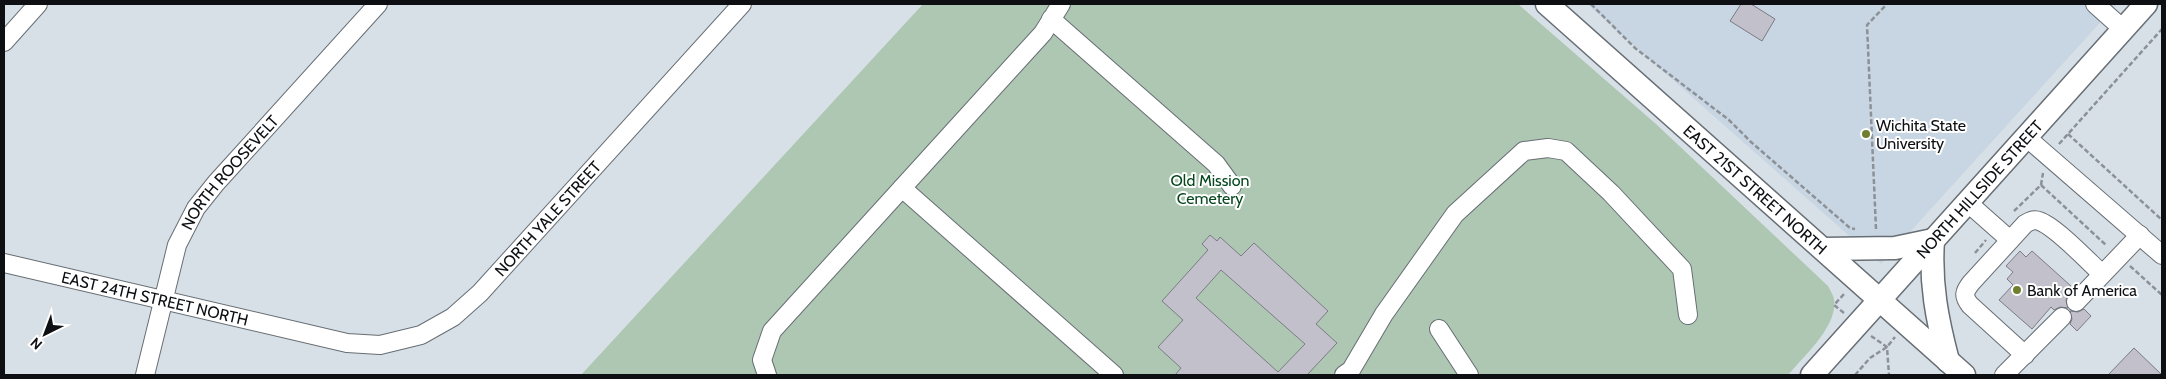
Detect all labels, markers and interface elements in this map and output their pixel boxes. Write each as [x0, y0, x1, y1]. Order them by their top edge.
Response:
street label: NORTH ROOSEVELT [177, 111, 283, 233]
place label: Wichita State University [1876, 116, 1966, 153]
street label: NORTH HILLSIDE STREET [1913, 116, 2047, 263]
street label: EAST 21ST STREET NORTH [1679, 121, 1831, 259]
marker: Wichita State University [1860, 128, 1872, 140]
street label: NORTH YALE STREET [491, 157, 605, 280]
park label: Old Mission Cemetery [1170, 171, 1250, 208]
street label: EAST 24TH STREET NORTH [60, 268, 250, 330]
place label: Bank of America [2027, 281, 2137, 300]
marker: Bank of America [2011, 284, 2023, 296]
north arrow [20, 309, 70, 359]
text: N [27, 334, 46, 354]

